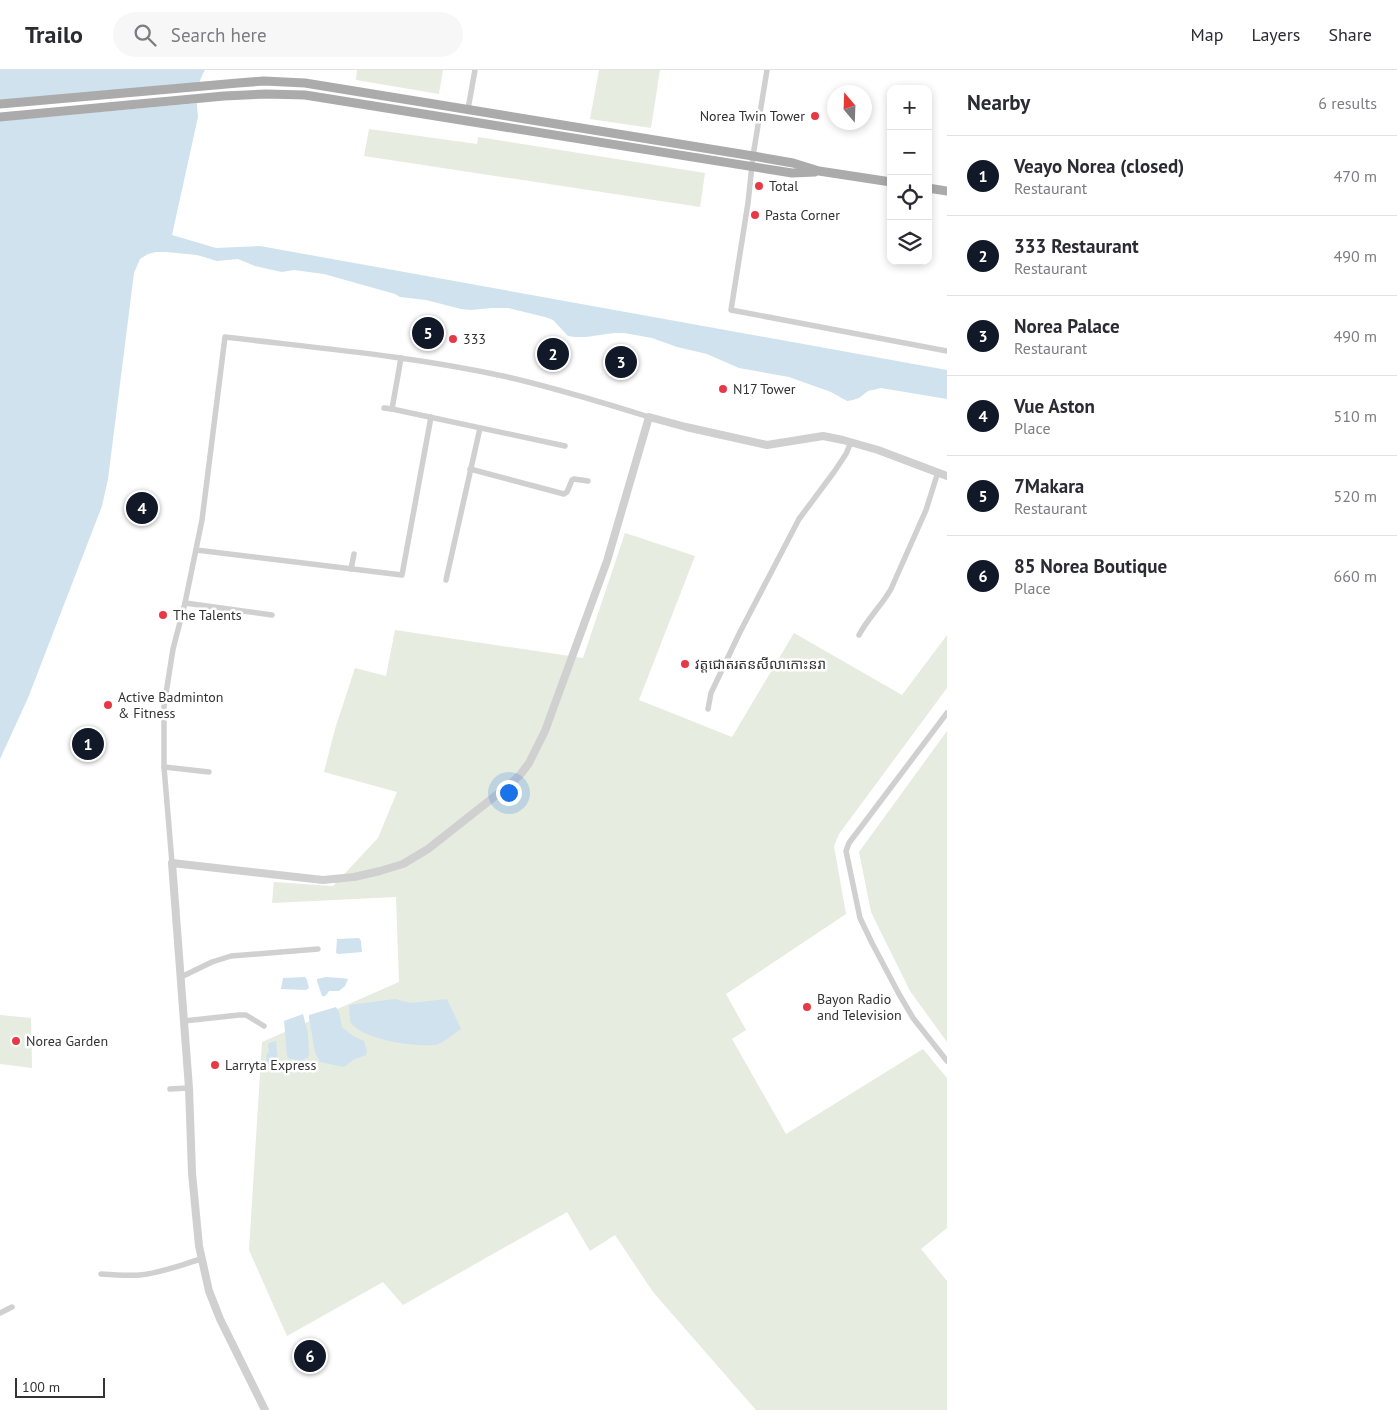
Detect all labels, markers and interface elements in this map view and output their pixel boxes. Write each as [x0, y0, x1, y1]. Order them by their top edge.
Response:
search box [113, 12, 463, 57]
text: Trailo [25, 19, 83, 50]
icon: search [131, 21, 159, 49]
text: Search here [171, 23, 267, 47]
text: Map [1191, 23, 1223, 46]
text: Layers [1251, 23, 1300, 46]
text: Share [1328, 23, 1372, 46]
north arrow [827, 85, 872, 130]
map controls [887, 85, 932, 265]
button: + [887, 85, 932, 130]
text: Nearby [967, 89, 1030, 116]
text: 6 results [1318, 93, 1377, 113]
place label: Norea Twin Tower [700, 107, 805, 125]
marker: Norea Twin Tower [809, 110, 821, 122]
button: − [887, 130, 932, 175]
text: Veayo Norea (closed) [1014, 154, 1184, 178]
text: 1 [978, 166, 988, 186]
text: 470 m [1334, 166, 1377, 186]
button: locate [887, 175, 932, 220]
place label: Total [769, 177, 798, 195]
text: Restaurant [1014, 178, 1087, 198]
marker: Total [753, 180, 765, 192]
place label: Pasta Corner [765, 206, 840, 224]
marker: Pasta Corner [749, 209, 761, 221]
button: layers [887, 220, 932, 265]
text: 333 Restaurant [1014, 234, 1139, 258]
text: 2 [978, 246, 988, 266]
text: 490 m [1334, 246, 1377, 266]
text: Restaurant [1014, 258, 1087, 278]
pin: 5 [412, 314, 444, 352]
text: Norea Palace [1014, 314, 1120, 338]
text: 3 [978, 326, 988, 346]
text: 490 m [1334, 326, 1377, 346]
place label: 333 [463, 330, 486, 348]
marker: 333 [447, 333, 459, 345]
pin: 2 [537, 335, 569, 373]
text: Restaurant [1014, 338, 1087, 358]
pin: 3 [605, 343, 637, 381]
place label: N17 Tower [733, 380, 796, 398]
marker: N17 Tower [717, 383, 729, 395]
text: Vue Aston [1014, 394, 1095, 418]
text: 4 [978, 406, 988, 426]
text: 510 m [1334, 406, 1377, 426]
text: Place [1014, 418, 1051, 438]
text: 7Makara [1014, 474, 1084, 498]
text: 5 [978, 486, 988, 506]
text: 520 m [1334, 486, 1377, 506]
pin: 4 [126, 489, 158, 527]
text: Restaurant [1014, 498, 1087, 518]
text: 85 Norea Boutique [1014, 554, 1167, 578]
text: 6 [978, 566, 988, 586]
text: 660 m [1334, 566, 1377, 586]
text: Place [1014, 578, 1051, 598]
place label: The Talents [173, 606, 242, 624]
marker: The Talents [157, 609, 169, 621]
place label: វត្តជោតរតនសីលាកោះនរា [695, 655, 826, 673]
marker: វត្តជោតរតនសីលាកោះនរា [679, 658, 691, 670]
place label: Active Badminton & Fitness [118, 688, 223, 722]
marker: Active Badminton & Fitness [102, 699, 114, 711]
pin: 1 [72, 725, 104, 763]
your location [496, 780, 522, 806]
place label: Bayon Radio and Television [817, 990, 902, 1024]
marker: Bayon Radio and Television [801, 1001, 813, 1013]
place label: Norea Garden [26, 1032, 108, 1050]
marker: Norea Garden [10, 1035, 22, 1047]
place label: Larryta Express [225, 1056, 316, 1074]
marker: Larryta Express [209, 1059, 221, 1071]
pin: 6 [294, 1337, 326, 1375]
scale bar [15, 1375, 105, 1398]
text: 100 m [22, 1378, 60, 1396]

